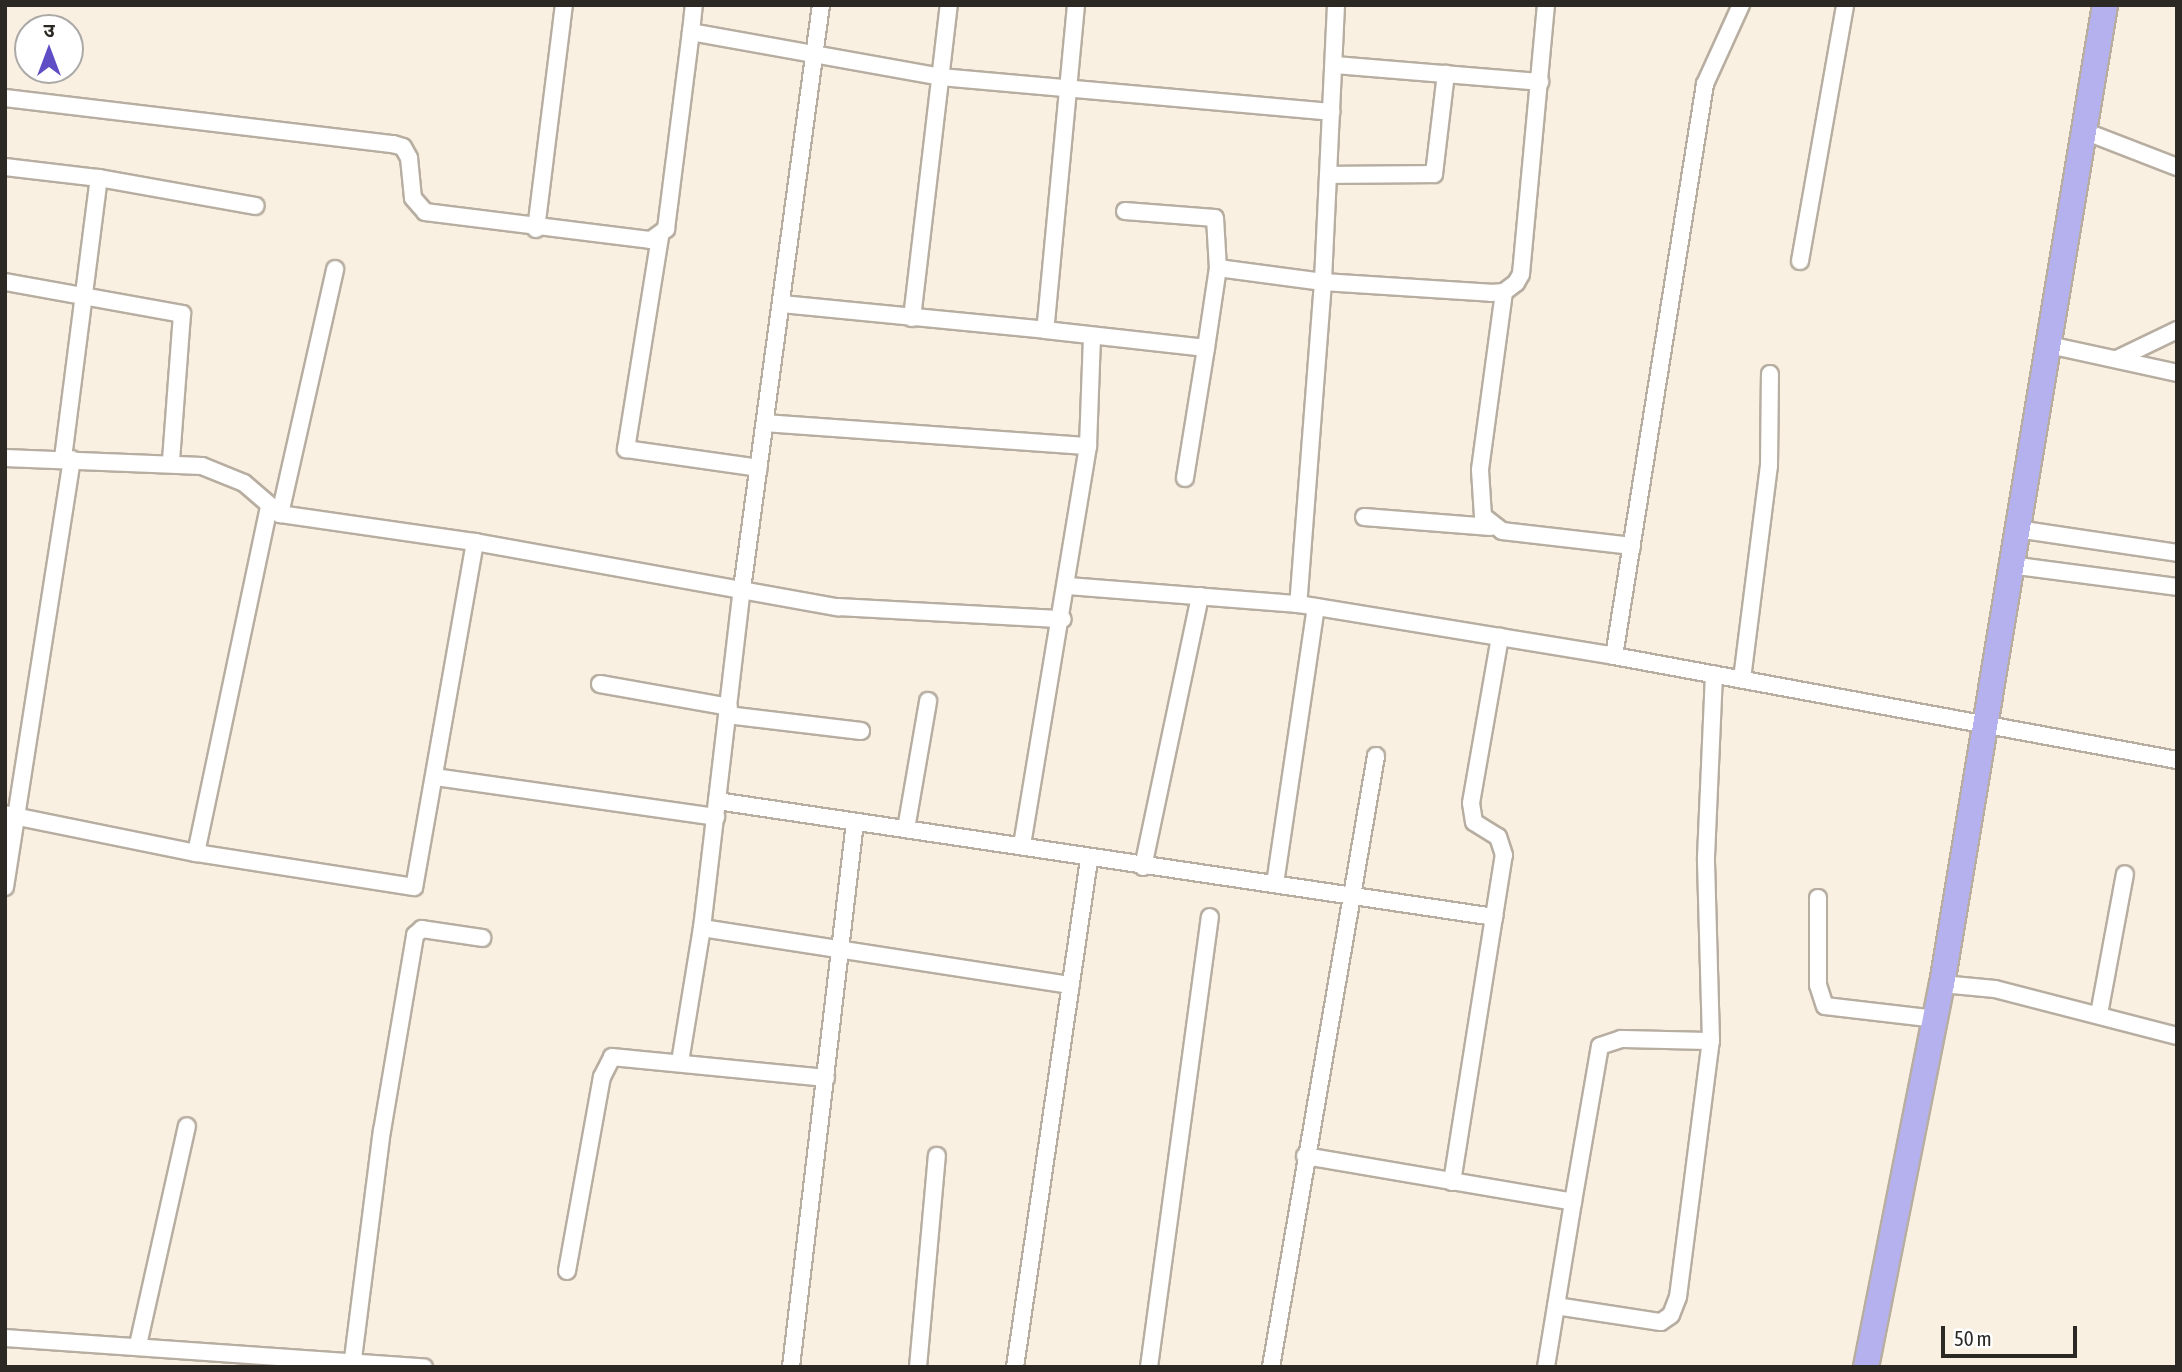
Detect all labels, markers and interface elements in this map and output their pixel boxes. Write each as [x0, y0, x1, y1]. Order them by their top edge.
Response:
north arrow [14, 14, 84, 84]
text: उ [43, 19, 55, 41]
scale bar [1944, 1312, 2080, 1356]
text: 50 m [1954, 1326, 1992, 1350]

